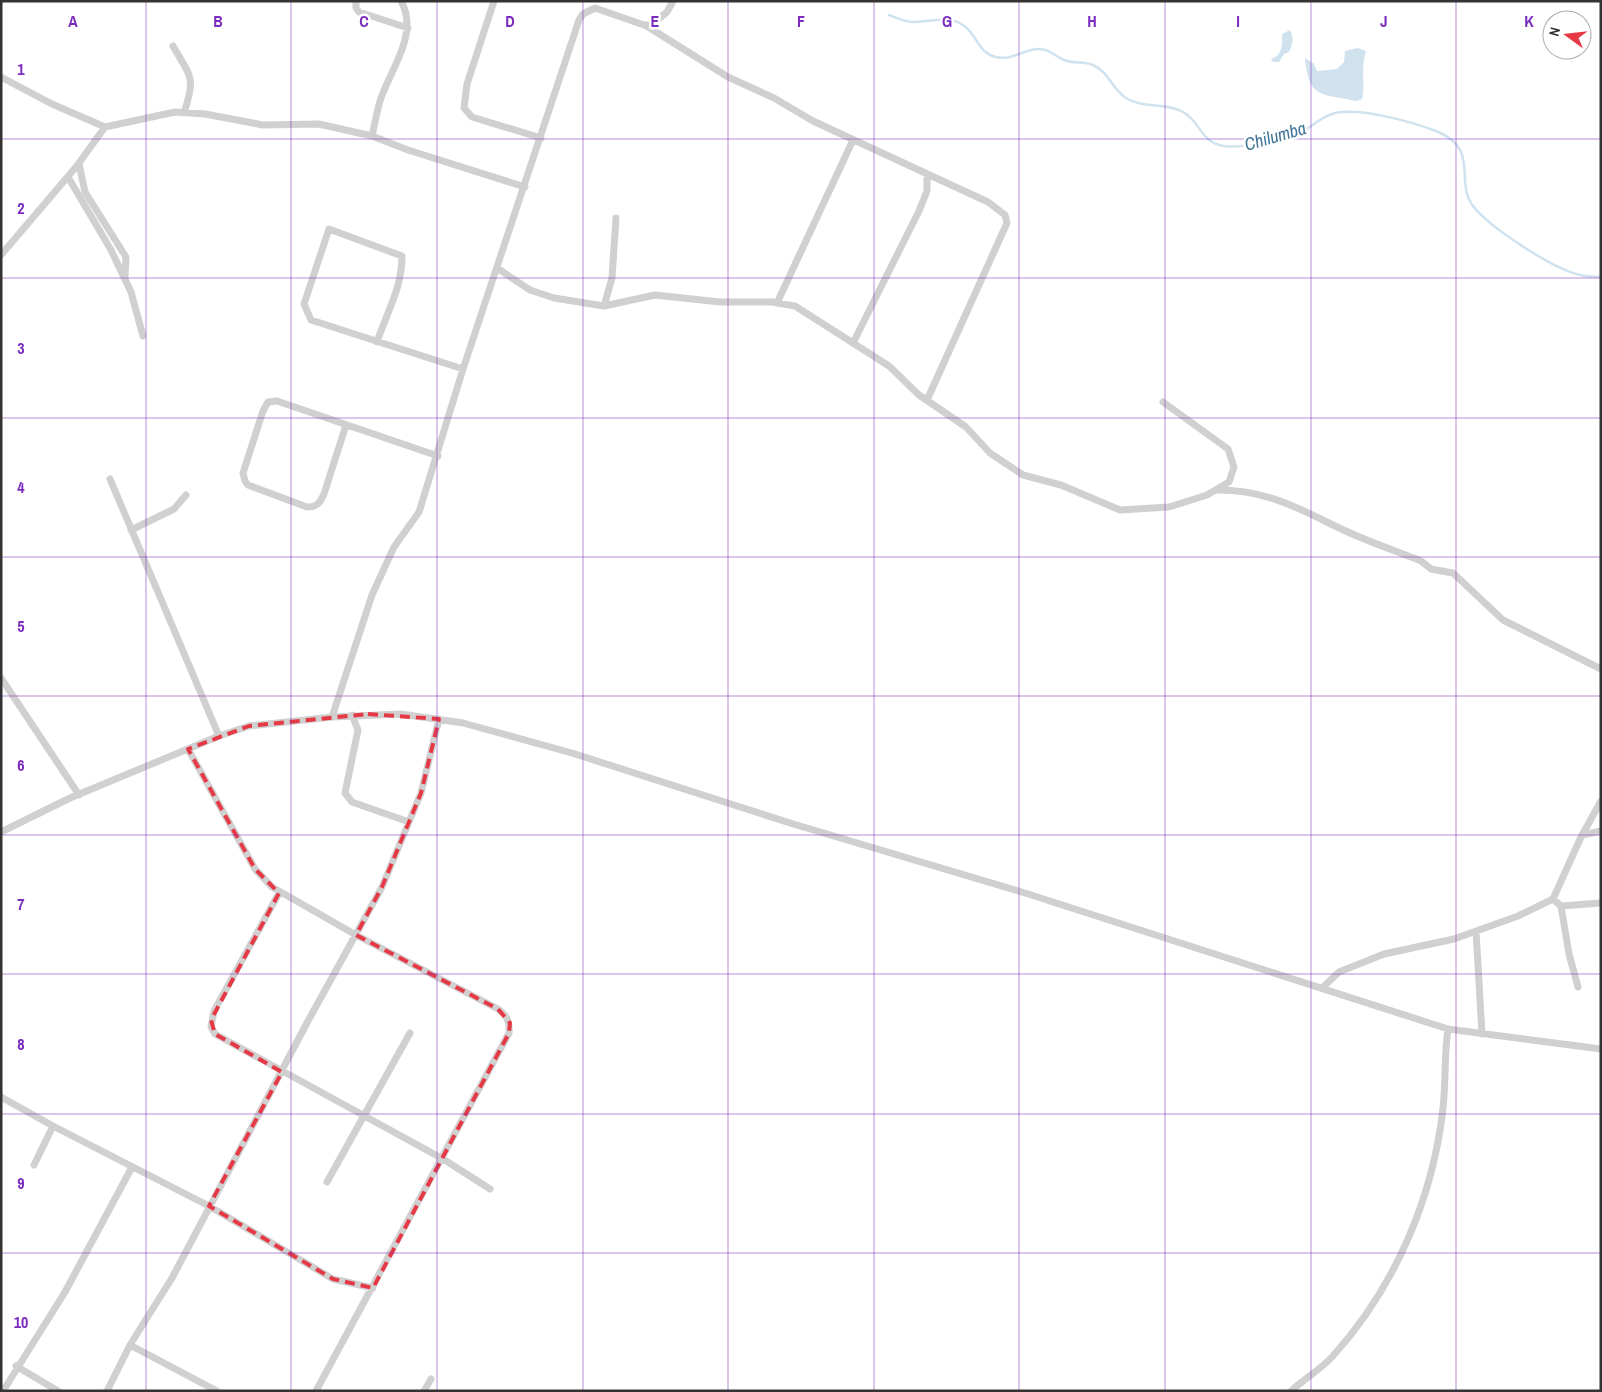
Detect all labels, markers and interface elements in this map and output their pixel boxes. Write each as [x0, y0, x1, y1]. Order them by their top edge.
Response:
text: A [68, 10, 78, 32]
text: B [213, 10, 223, 32]
text: C [359, 10, 369, 32]
text: D [505, 10, 515, 32]
text: E [651, 10, 660, 32]
text: F [797, 10, 805, 32]
text: G [942, 10, 952, 32]
text: H [1087, 10, 1097, 32]
text: I [1236, 10, 1240, 32]
text: J [1380, 10, 1388, 32]
text: K [1524, 10, 1534, 32]
north arrow [1542, 10, 1592, 60]
text: N [1545, 25, 1564, 38]
text: 1 [17, 58, 25, 80]
water label: Chilumba [1241, 115, 1309, 157]
text: 2 [17, 197, 25, 219]
text: 3 [17, 337, 25, 359]
text: 4 [17, 476, 25, 498]
text: 5 [17, 615, 25, 637]
text: 6 [17, 754, 25, 776]
text: 7 [17, 893, 25, 915]
text: 8 [17, 1033, 25, 1055]
text: 9 [17, 1172, 25, 1194]
text: 10 [14, 1311, 28, 1333]

